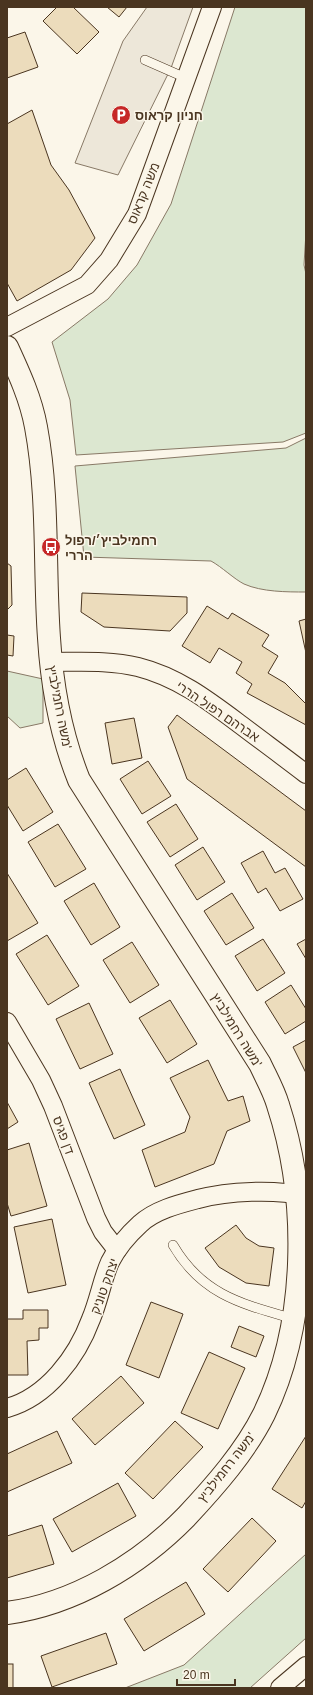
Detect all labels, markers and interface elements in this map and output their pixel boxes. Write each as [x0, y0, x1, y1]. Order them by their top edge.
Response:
parking icon: חניון קראוס [110, 104, 132, 126]
place label: חניון קראוס [135, 108, 203, 123]
street label: משה קראוס [124, 160, 163, 226]
place label: רחמילביץ׳/רפול הררי [65, 533, 157, 563]
bus stop icon: רחמילביץ׳/רפול הררי [40, 536, 62, 558]
street label: משה רחמילביץ' [44, 664, 75, 750]
street label: אברהם רפול הררי [173, 678, 262, 745]
street label: משה רחמילביץ' [208, 991, 265, 1070]
street label: דן פגיס [50, 1114, 77, 1156]
street label: יצחק טוניק [87, 1256, 121, 1316]
street label: משה רחמילביץ' [195, 1429, 258, 1505]
scale bar [177, 1661, 235, 1687]
text: 20 m [183, 1668, 210, 1682]

